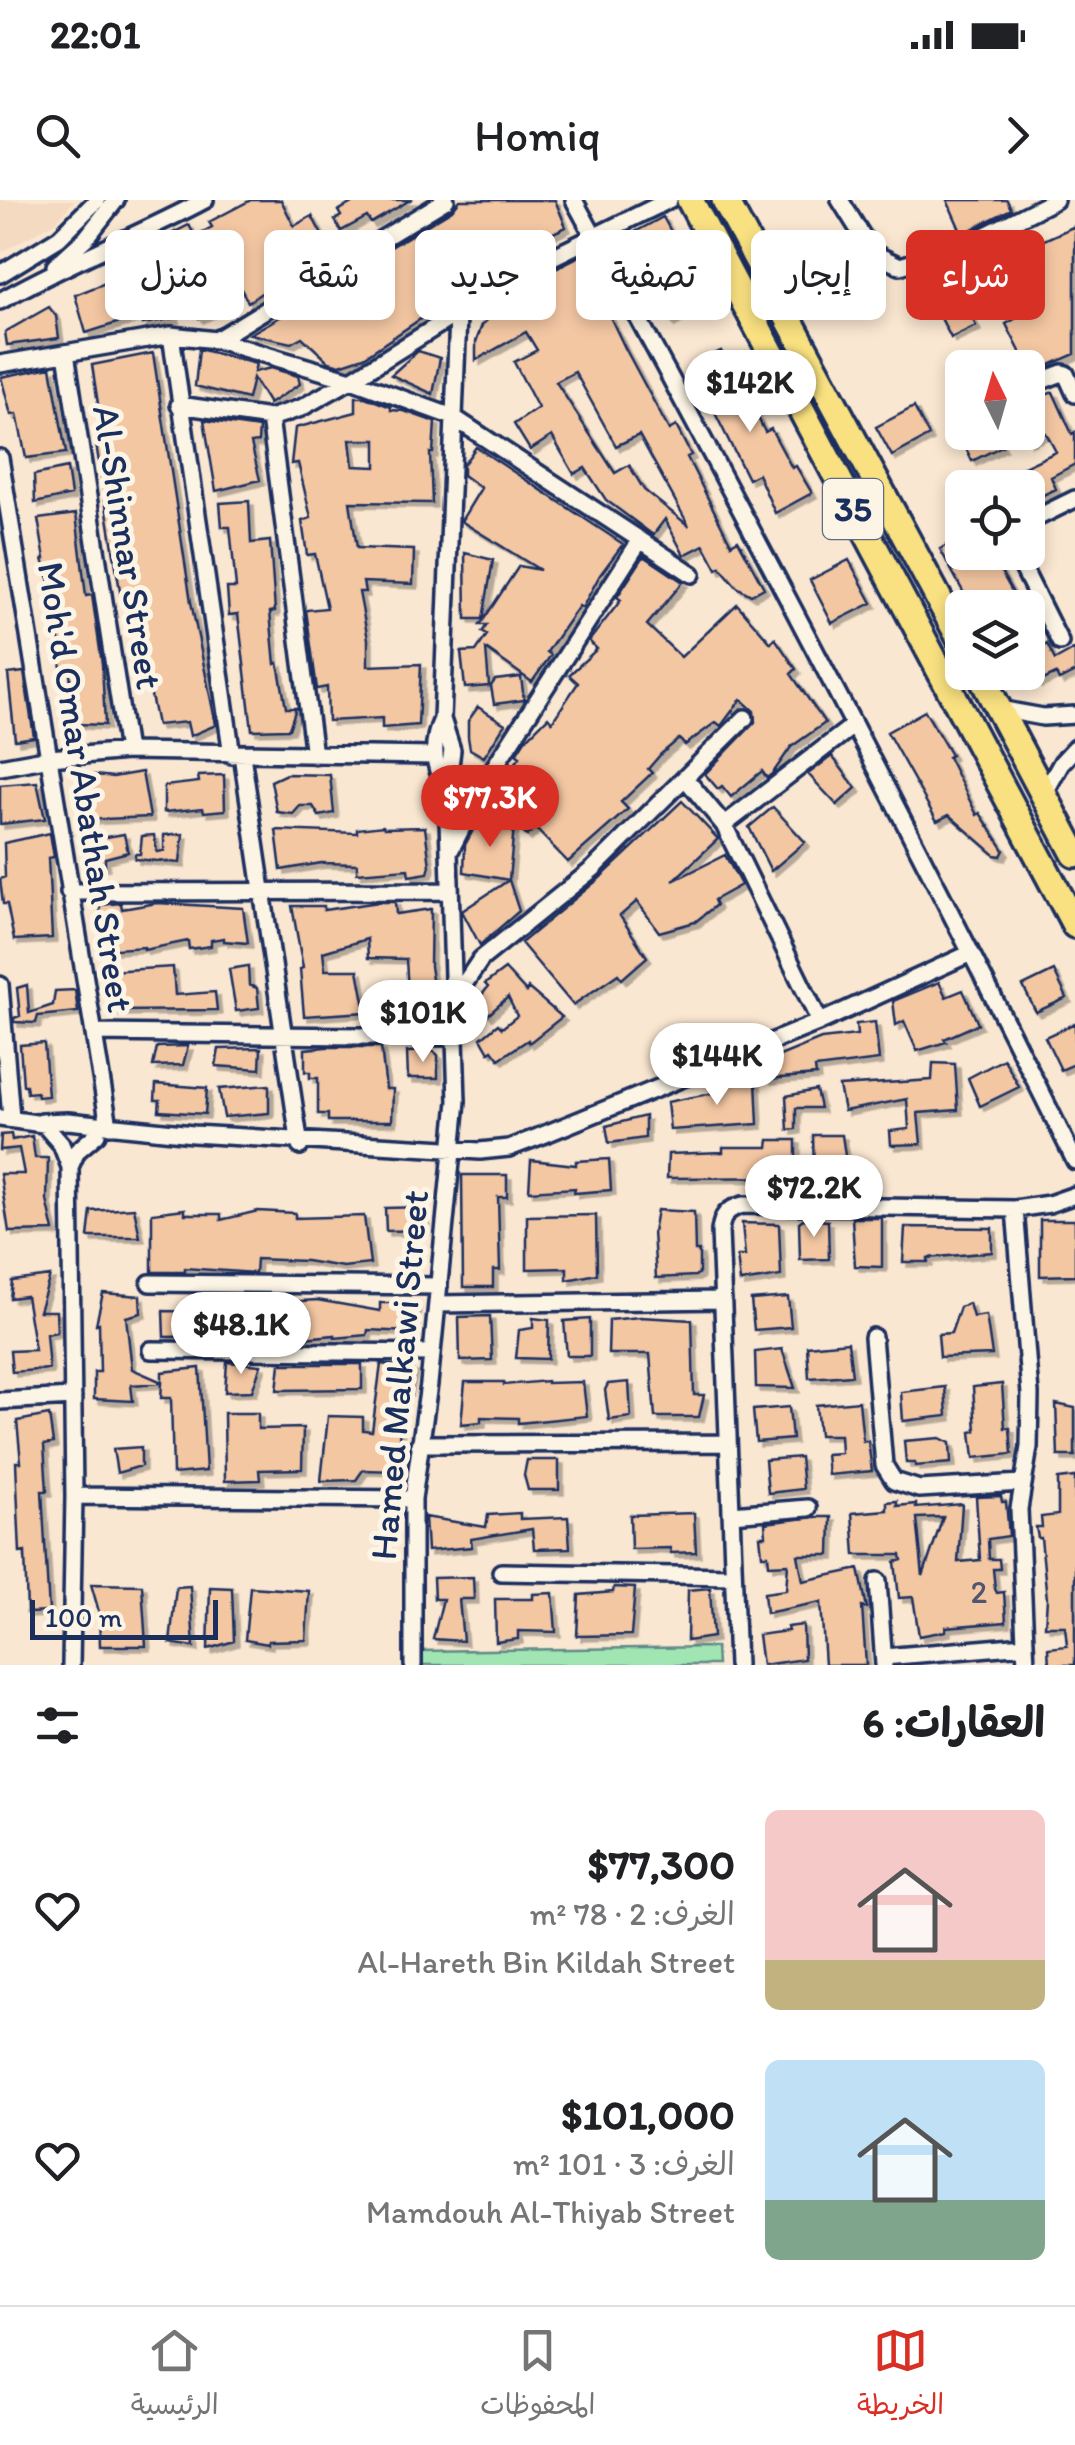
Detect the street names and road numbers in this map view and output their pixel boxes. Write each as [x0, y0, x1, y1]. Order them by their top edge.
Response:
street label: Al-Shinnar Street [83, 402, 173, 692]
road number: 35 [823, 479, 883, 539]
street label: Moh'd Omar Abathah Street [28, 559, 144, 1015]
street label: Hamed Malkawi Street [360, 1188, 438, 1562]

